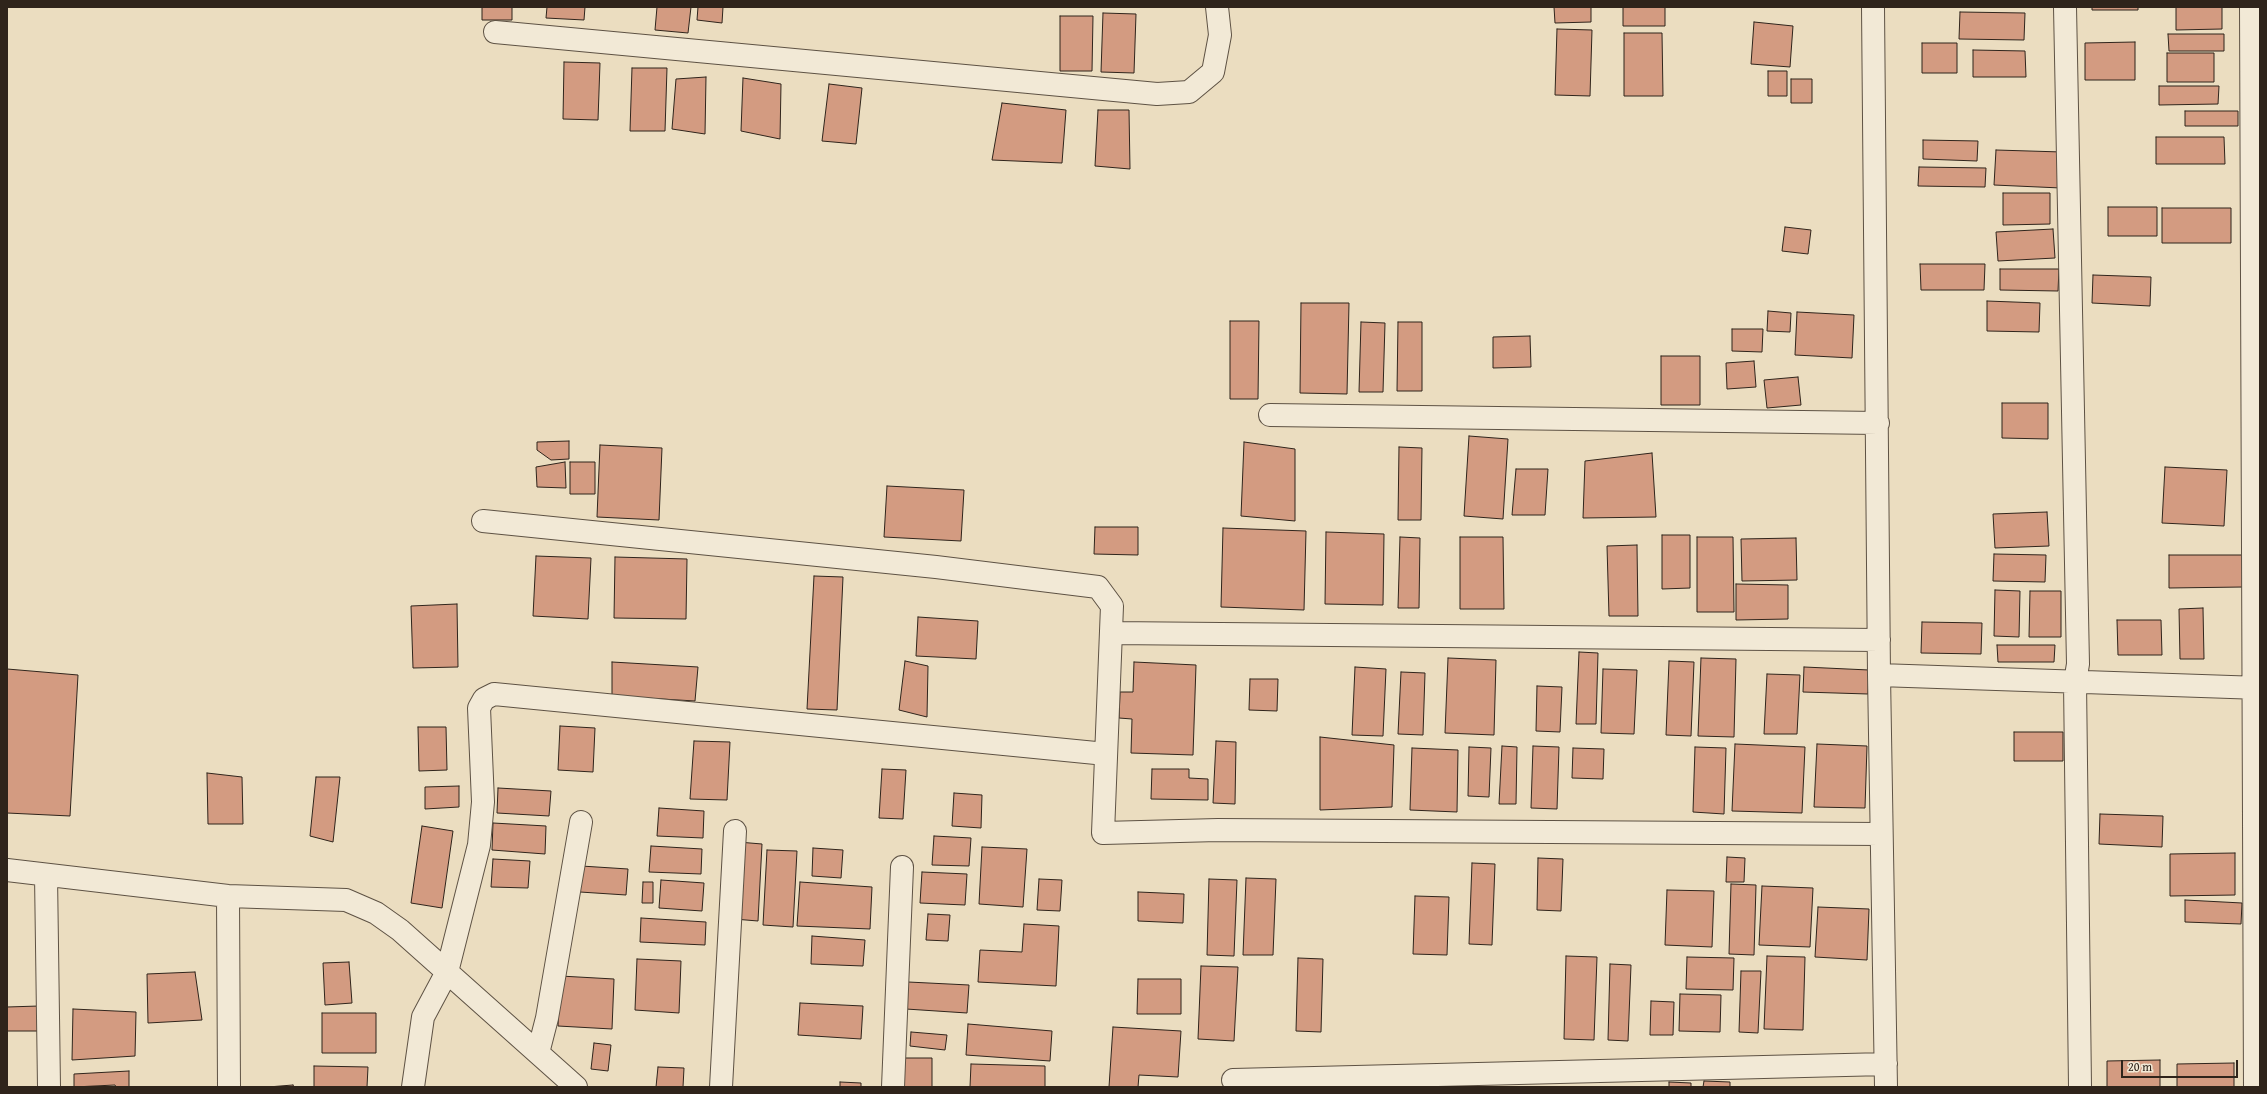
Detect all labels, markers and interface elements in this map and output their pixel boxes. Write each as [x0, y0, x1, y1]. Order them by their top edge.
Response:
scale bar [2123, 1052, 2240, 1078]
text: 20 m [2128, 1058, 2152, 1075]

